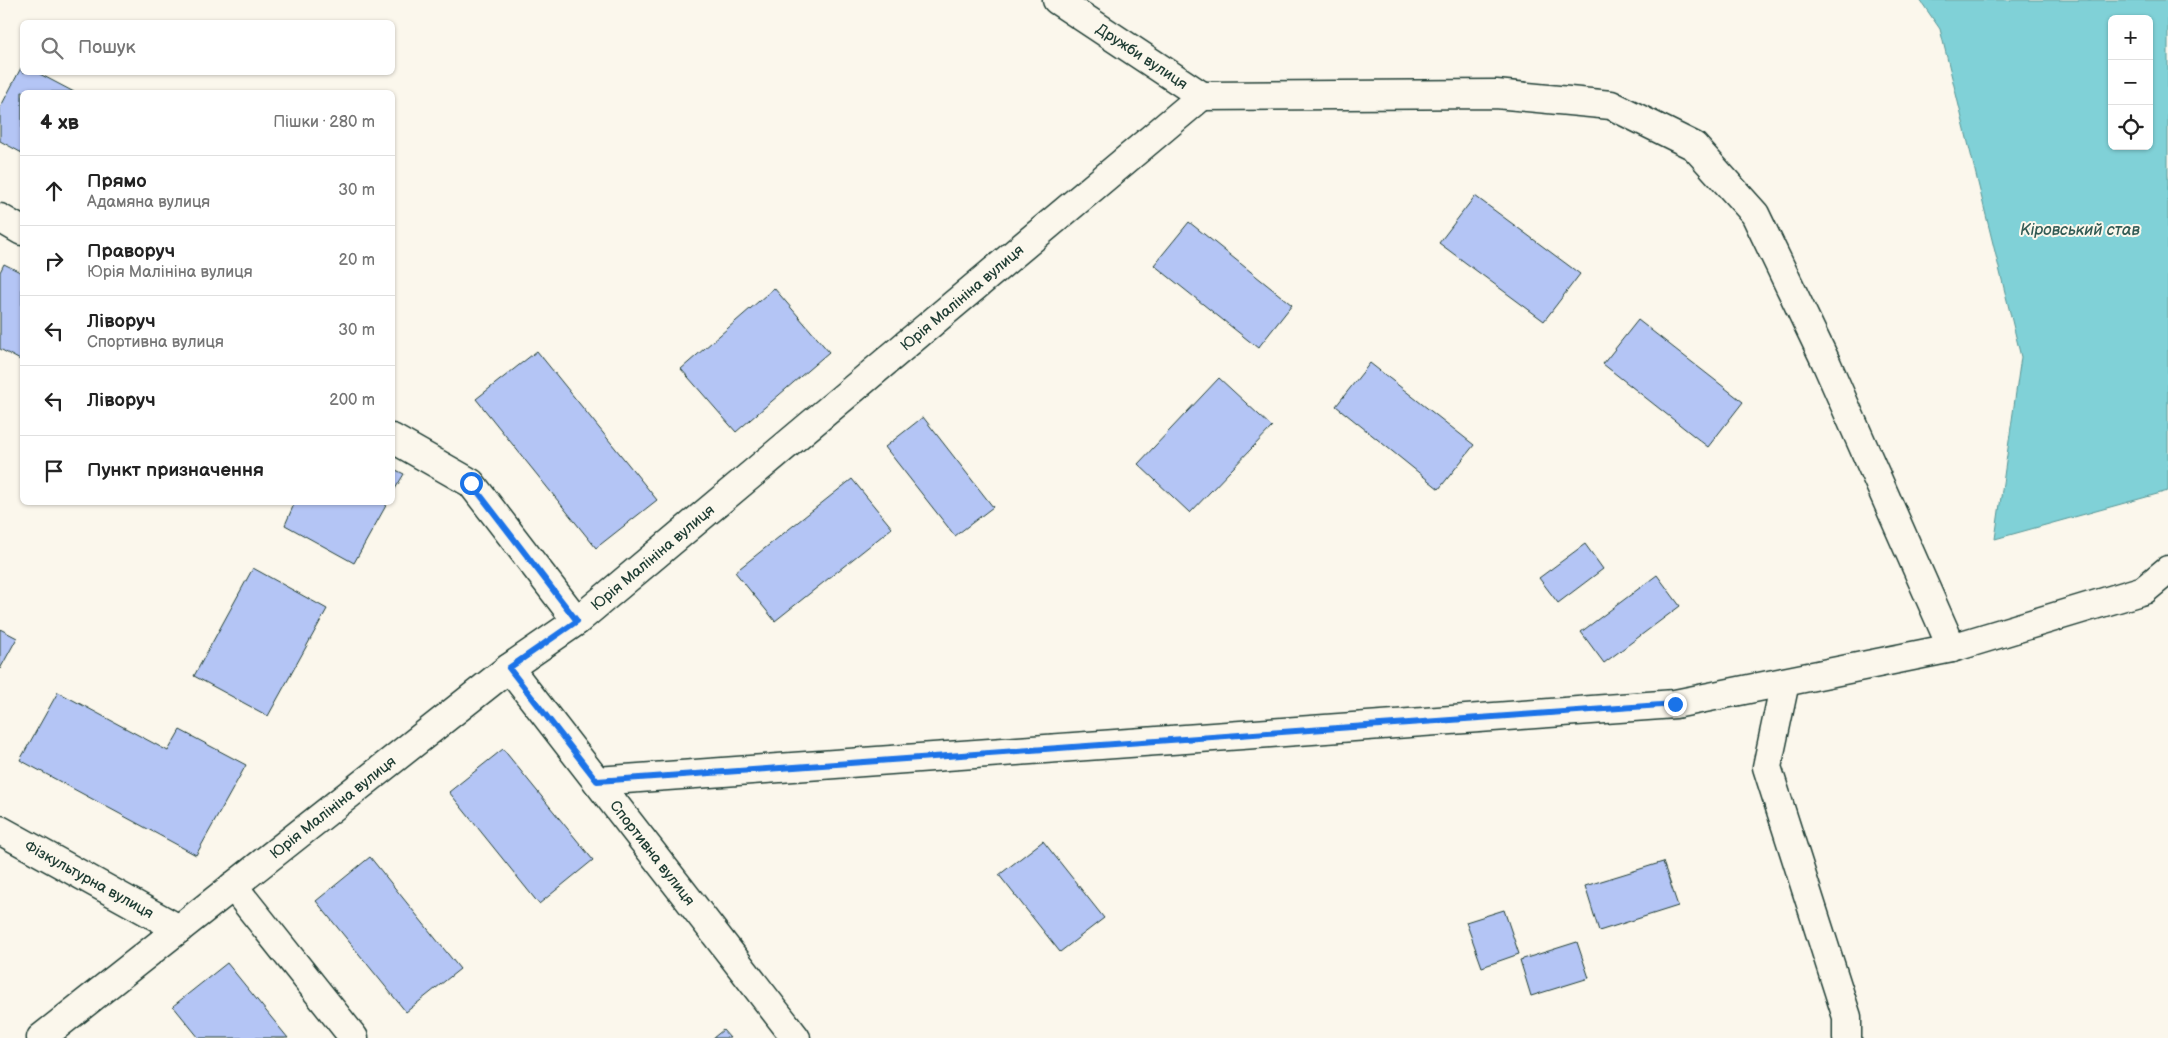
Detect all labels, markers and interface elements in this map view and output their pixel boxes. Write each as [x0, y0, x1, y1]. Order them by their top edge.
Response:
map controls [2108, 15, 2153, 150]
button: + [2108, 15, 2153, 60]
search box [20, 20, 395, 75]
street label: Дружби вулиця [1092, 20, 1191, 94]
icon: search [38, 34, 66, 62]
text: Пошук [78, 36, 136, 59]
button: − [2108, 60, 2153, 105]
button: locate [2108, 105, 2153, 150]
text: 4 хв [40, 110, 79, 135]
text: Пішки · 280 m [273, 113, 375, 132]
text: Прямо [87, 170, 147, 193]
icon: ahead [40, 177, 68, 205]
text: 30 m [338, 181, 375, 200]
text: Адамяна вулиця [87, 193, 210, 212]
water label: Кіровський став [2020, 221, 2141, 240]
text: Праворуч [87, 240, 175, 263]
street label: Юрія Малініна вулиця [897, 241, 1028, 355]
icon: right [40, 247, 68, 275]
text: 20 m [339, 251, 375, 270]
text: Юрія Малініна вулиця [87, 263, 253, 282]
text: Ліворуч [87, 310, 156, 333]
icon: left [40, 317, 68, 345]
text: 30 m [338, 321, 375, 340]
text: Спортивна вулиця [87, 333, 224, 352]
icon: left [40, 387, 68, 415]
text: Ліворуч [87, 389, 156, 412]
text: 200 m [329, 391, 375, 410]
icon: arrive [40, 457, 68, 485]
text: Пункт призначення [87, 459, 264, 482]
route start [460, 472, 483, 495]
street label: Юрія Малініна вулиця [587, 501, 719, 615]
route end [1664, 693, 1687, 716]
street label: Юрія Малініна вулиця [266, 752, 400, 863]
street label: Спортивна вулиця [605, 797, 699, 910]
street label: Фiзкультурна вулиця [21, 837, 157, 923]

